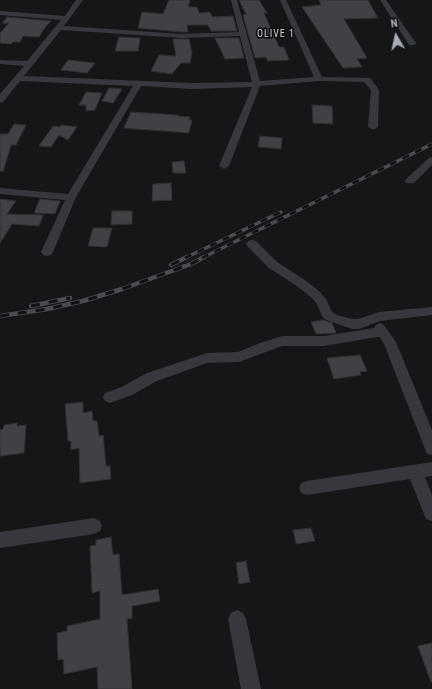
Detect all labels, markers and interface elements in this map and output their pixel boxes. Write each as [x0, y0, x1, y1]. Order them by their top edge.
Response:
north arrow [376, 16, 416, 56]
text: N [390, 17, 398, 31]
district label: OLIVE 1 [257, 28, 295, 40]

